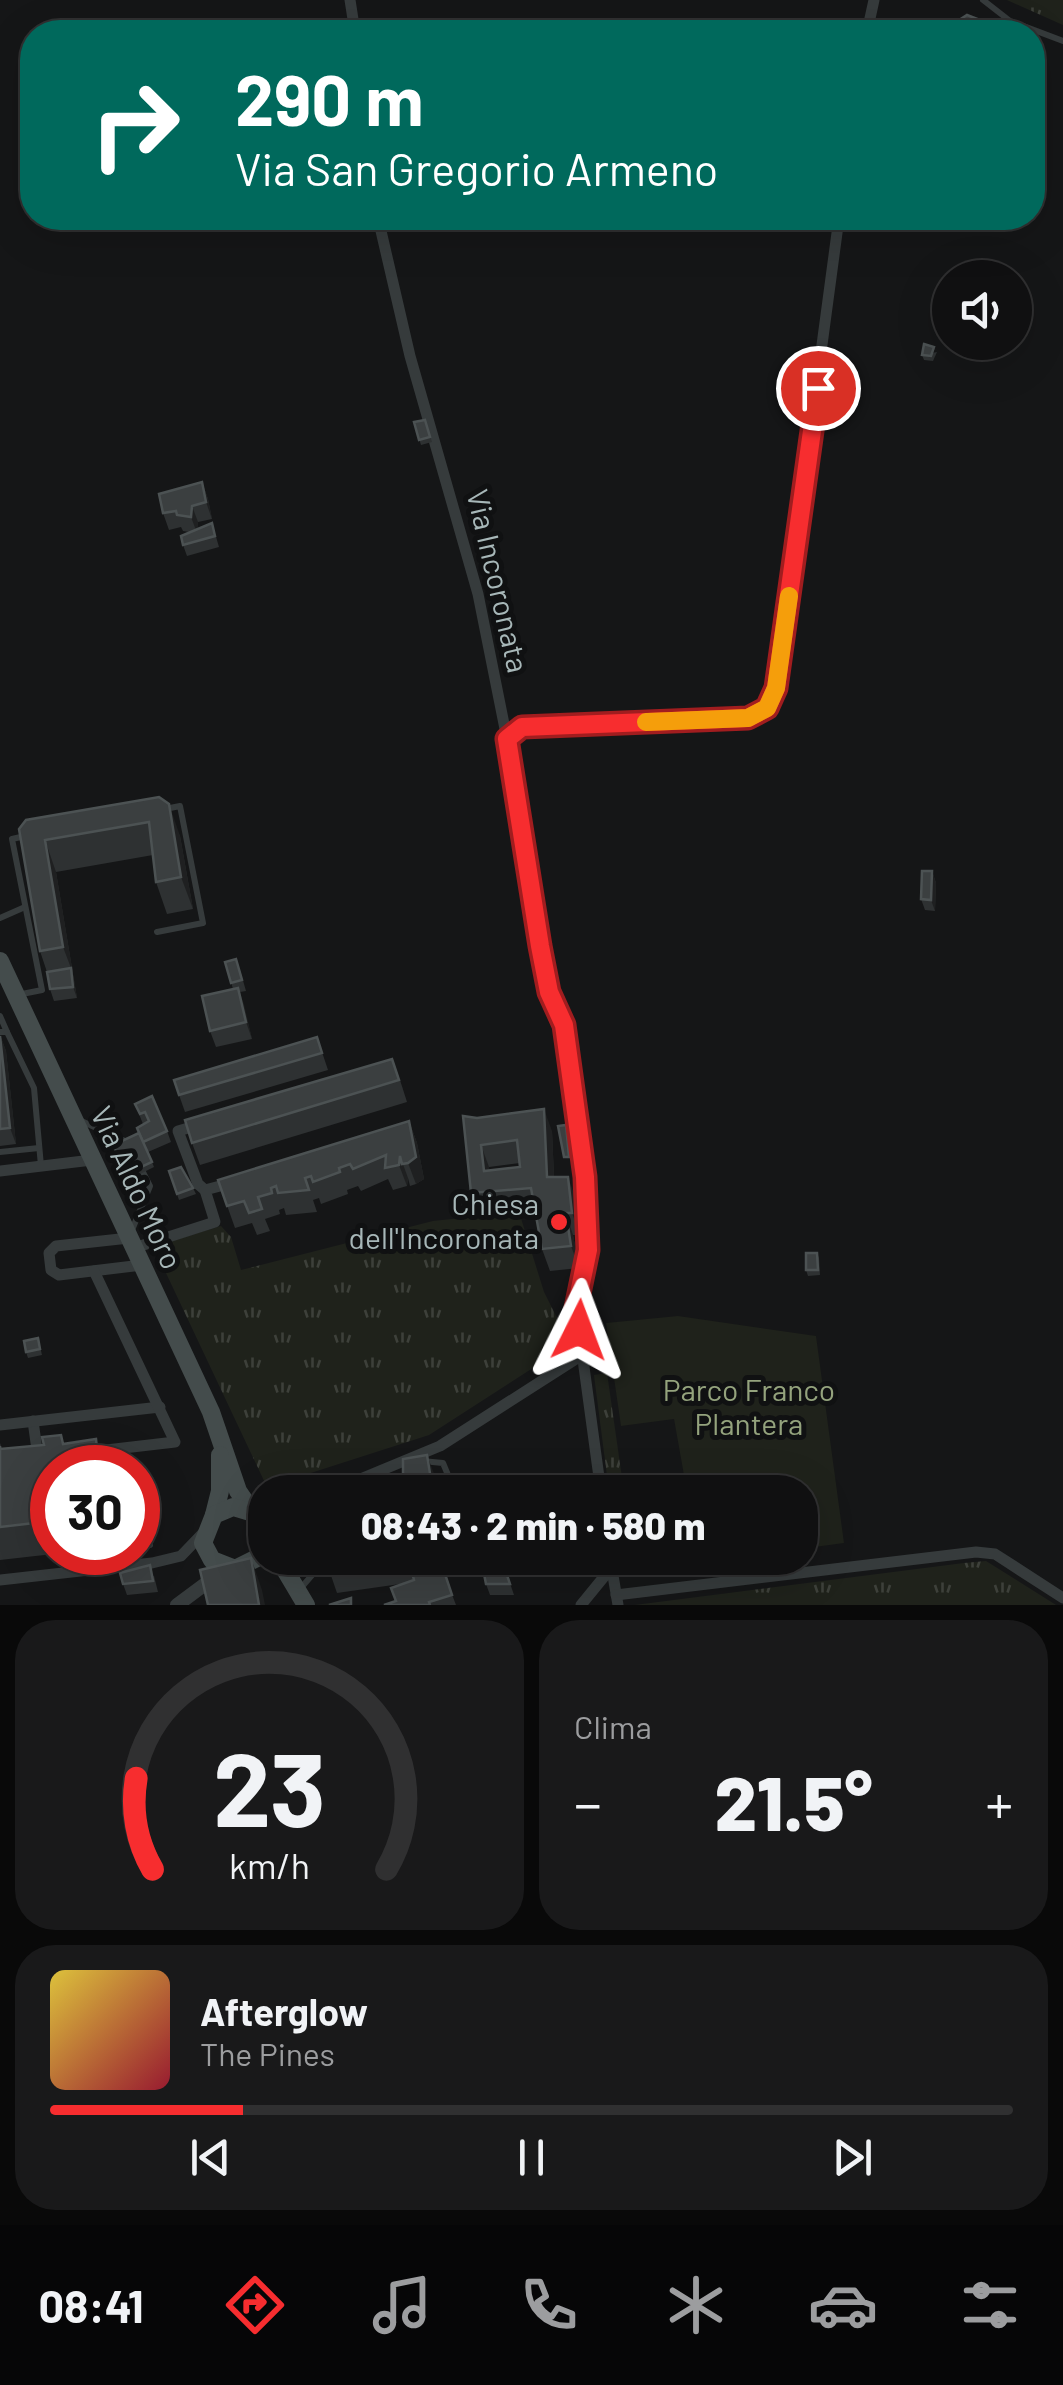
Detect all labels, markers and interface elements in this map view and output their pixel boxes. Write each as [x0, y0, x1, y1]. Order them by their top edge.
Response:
text: 290 m [235, 56, 424, 140]
icon: right [70, 60, 200, 190]
text: Via San Gregorio Armeno [235, 141, 718, 195]
map controls [932, 260, 1032, 360]
button: sound [932, 260, 1032, 360]
pin [776, 346, 861, 431]
icon: arrive [791, 361, 846, 416]
street label: Via Incoronata [460, 485, 538, 676]
street label: Via Aldo Moro [84, 1100, 191, 1274]
place label: Chiesa dell'Incoronata [349, 1185, 539, 1255]
marker: Chiesa dell'Incoronata [548, 1211, 570, 1233]
position arrow [527, 1278, 631, 1382]
park label: Parco Franco Plantera [663, 1371, 835, 1441]
speed limit sign: 30 [30, 1445, 160, 1575]
text: 08:43 · 2 min · 580 m [361, 1502, 705, 1548]
text: Clima [574, 1707, 652, 1745]
text: 23 [213, 1723, 326, 1848]
text: 21.5° [714, 1756, 873, 1846]
text: − [574, 1769, 602, 1835]
text: + [985, 1769, 1013, 1835]
text: km/h [229, 1843, 310, 1886]
text: Afterglow [200, 1988, 368, 2034]
text: The Pines [200, 2034, 335, 2072]
icon: previous [183, 2130, 238, 2185]
icon: pause [504, 2130, 559, 2185]
icon: next [825, 2130, 880, 2185]
icon: directions [220, 2270, 290, 2340]
icon: music [367, 2270, 437, 2340]
icon: phone [514, 2270, 584, 2340]
icon: climate [661, 2270, 731, 2340]
icon: car [808, 2270, 878, 2340]
icon: filters [955, 2270, 1025, 2340]
text: 08:41 [38, 2278, 144, 2332]

